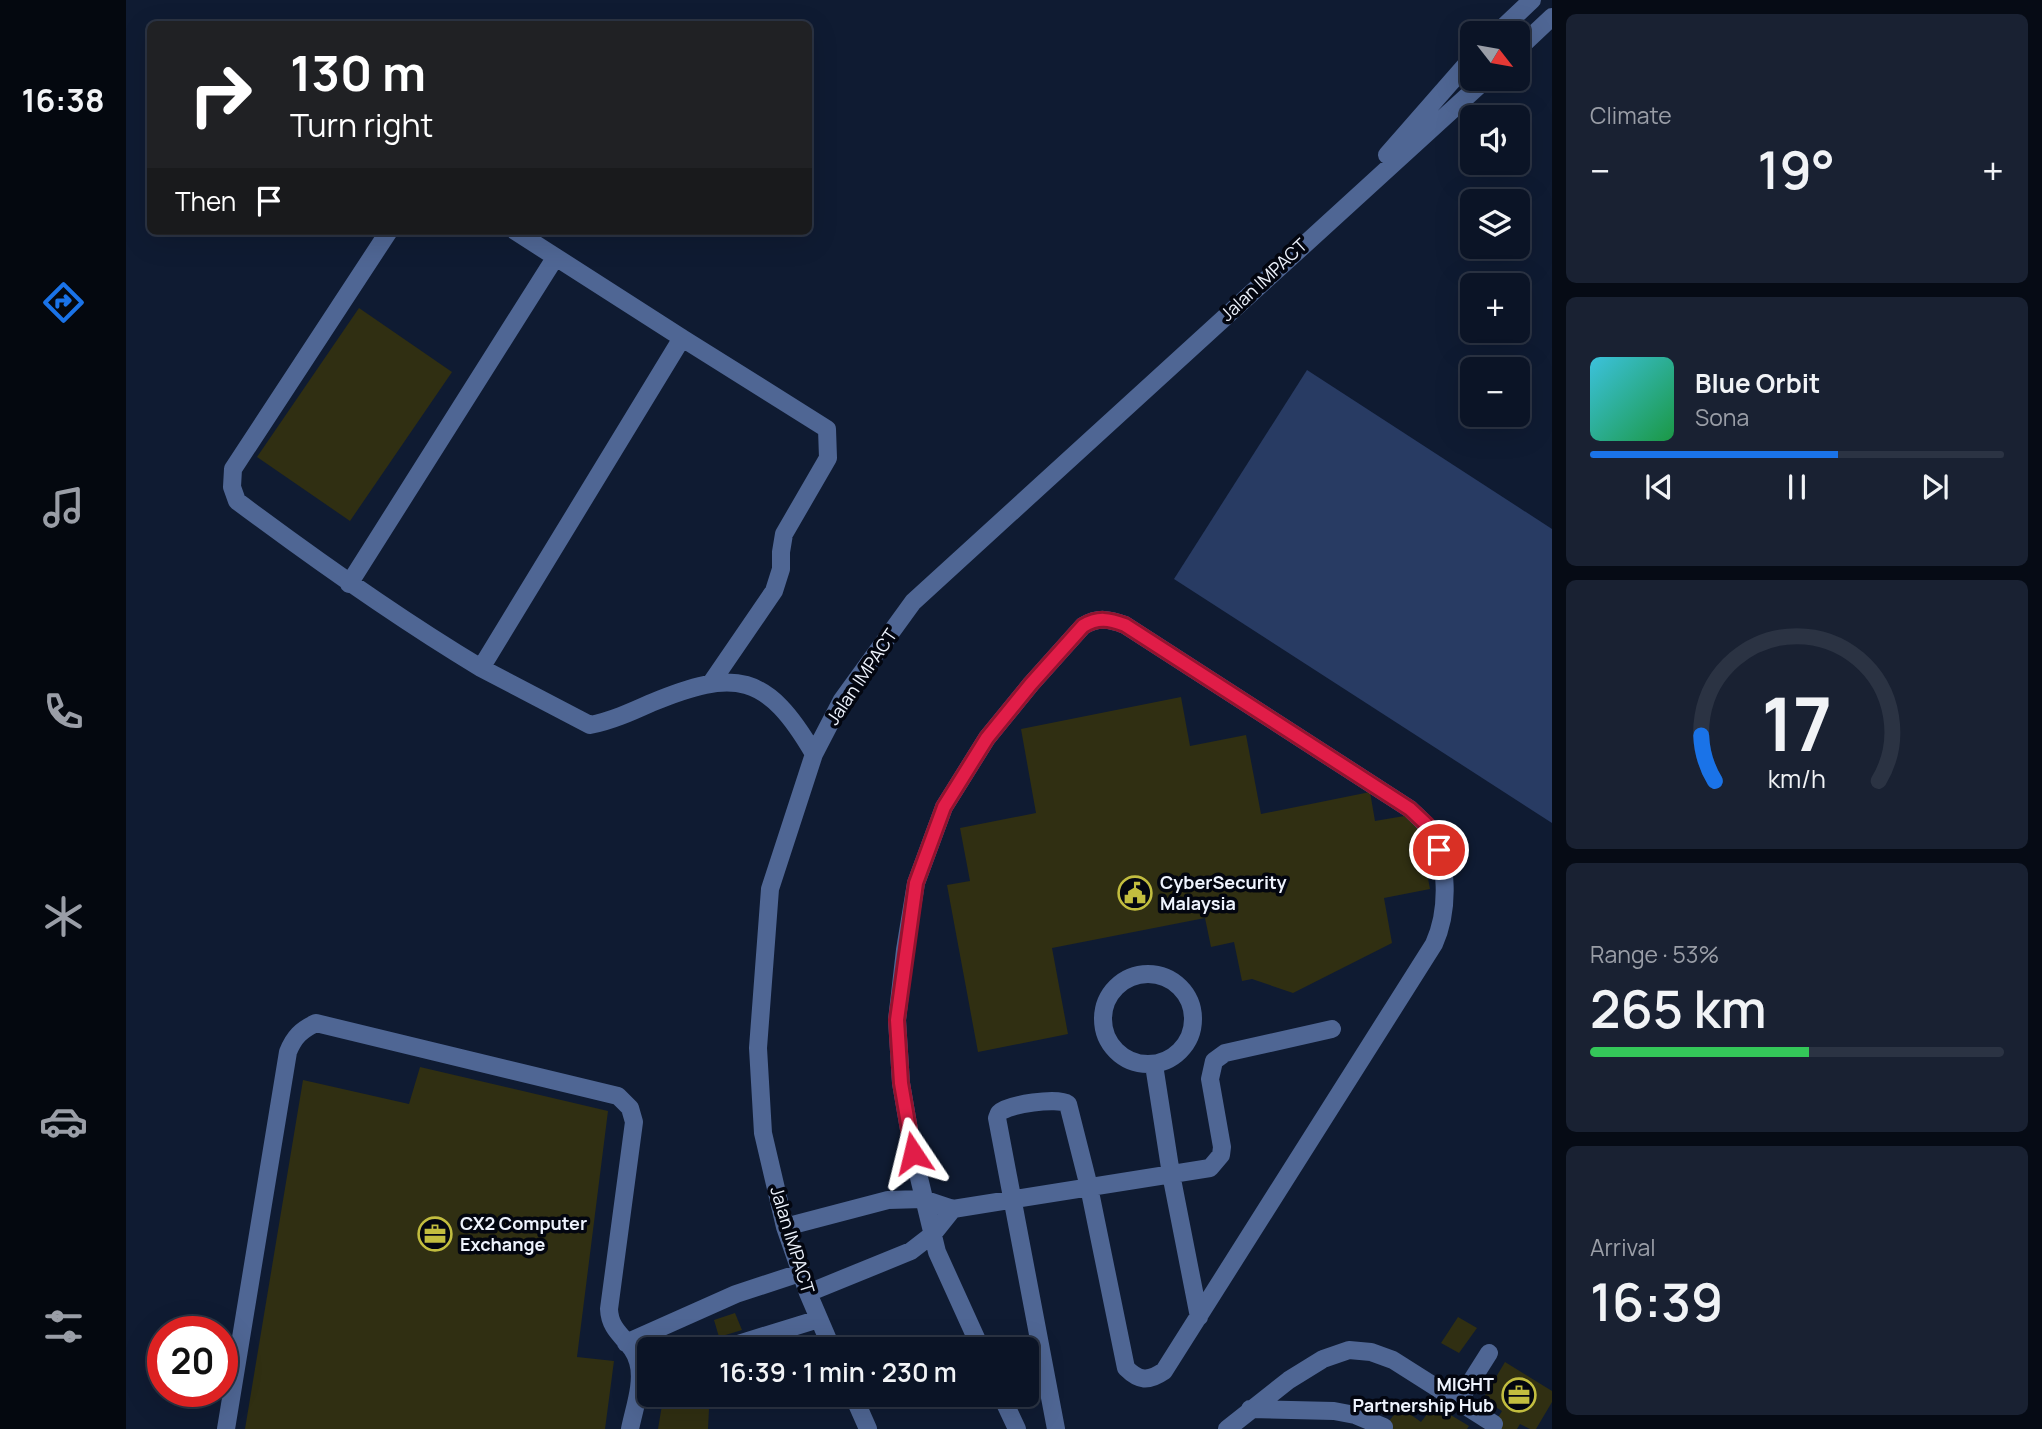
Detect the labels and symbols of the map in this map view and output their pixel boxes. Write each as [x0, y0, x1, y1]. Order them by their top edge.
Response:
north arrow [1460, 21, 1530, 91]
street label: Jalan IMPACT [1215, 233, 1312, 326]
street label: Jalan IMPACT [820, 624, 902, 729]
pin [1409, 820, 1469, 880]
place label: CyberSecurity Malaysia [1160, 870, 1287, 915]
public building icon: CyberSecurity Malaysia [1116, 874, 1154, 912]
position arrow [876, 1116, 950, 1190]
street label: Jalan IMPACT [765, 1183, 821, 1296]
place label: CX2 Computer Exchange [460, 1211, 587, 1256]
office icon: CX2 Computer Exchange [416, 1215, 454, 1253]
speed limit sign: 20 [147, 1316, 238, 1407]
place label: MIGHT Partnership Hub [1353, 1372, 1494, 1417]
office icon: MIGHT Partnership Hub [1500, 1376, 1538, 1414]

